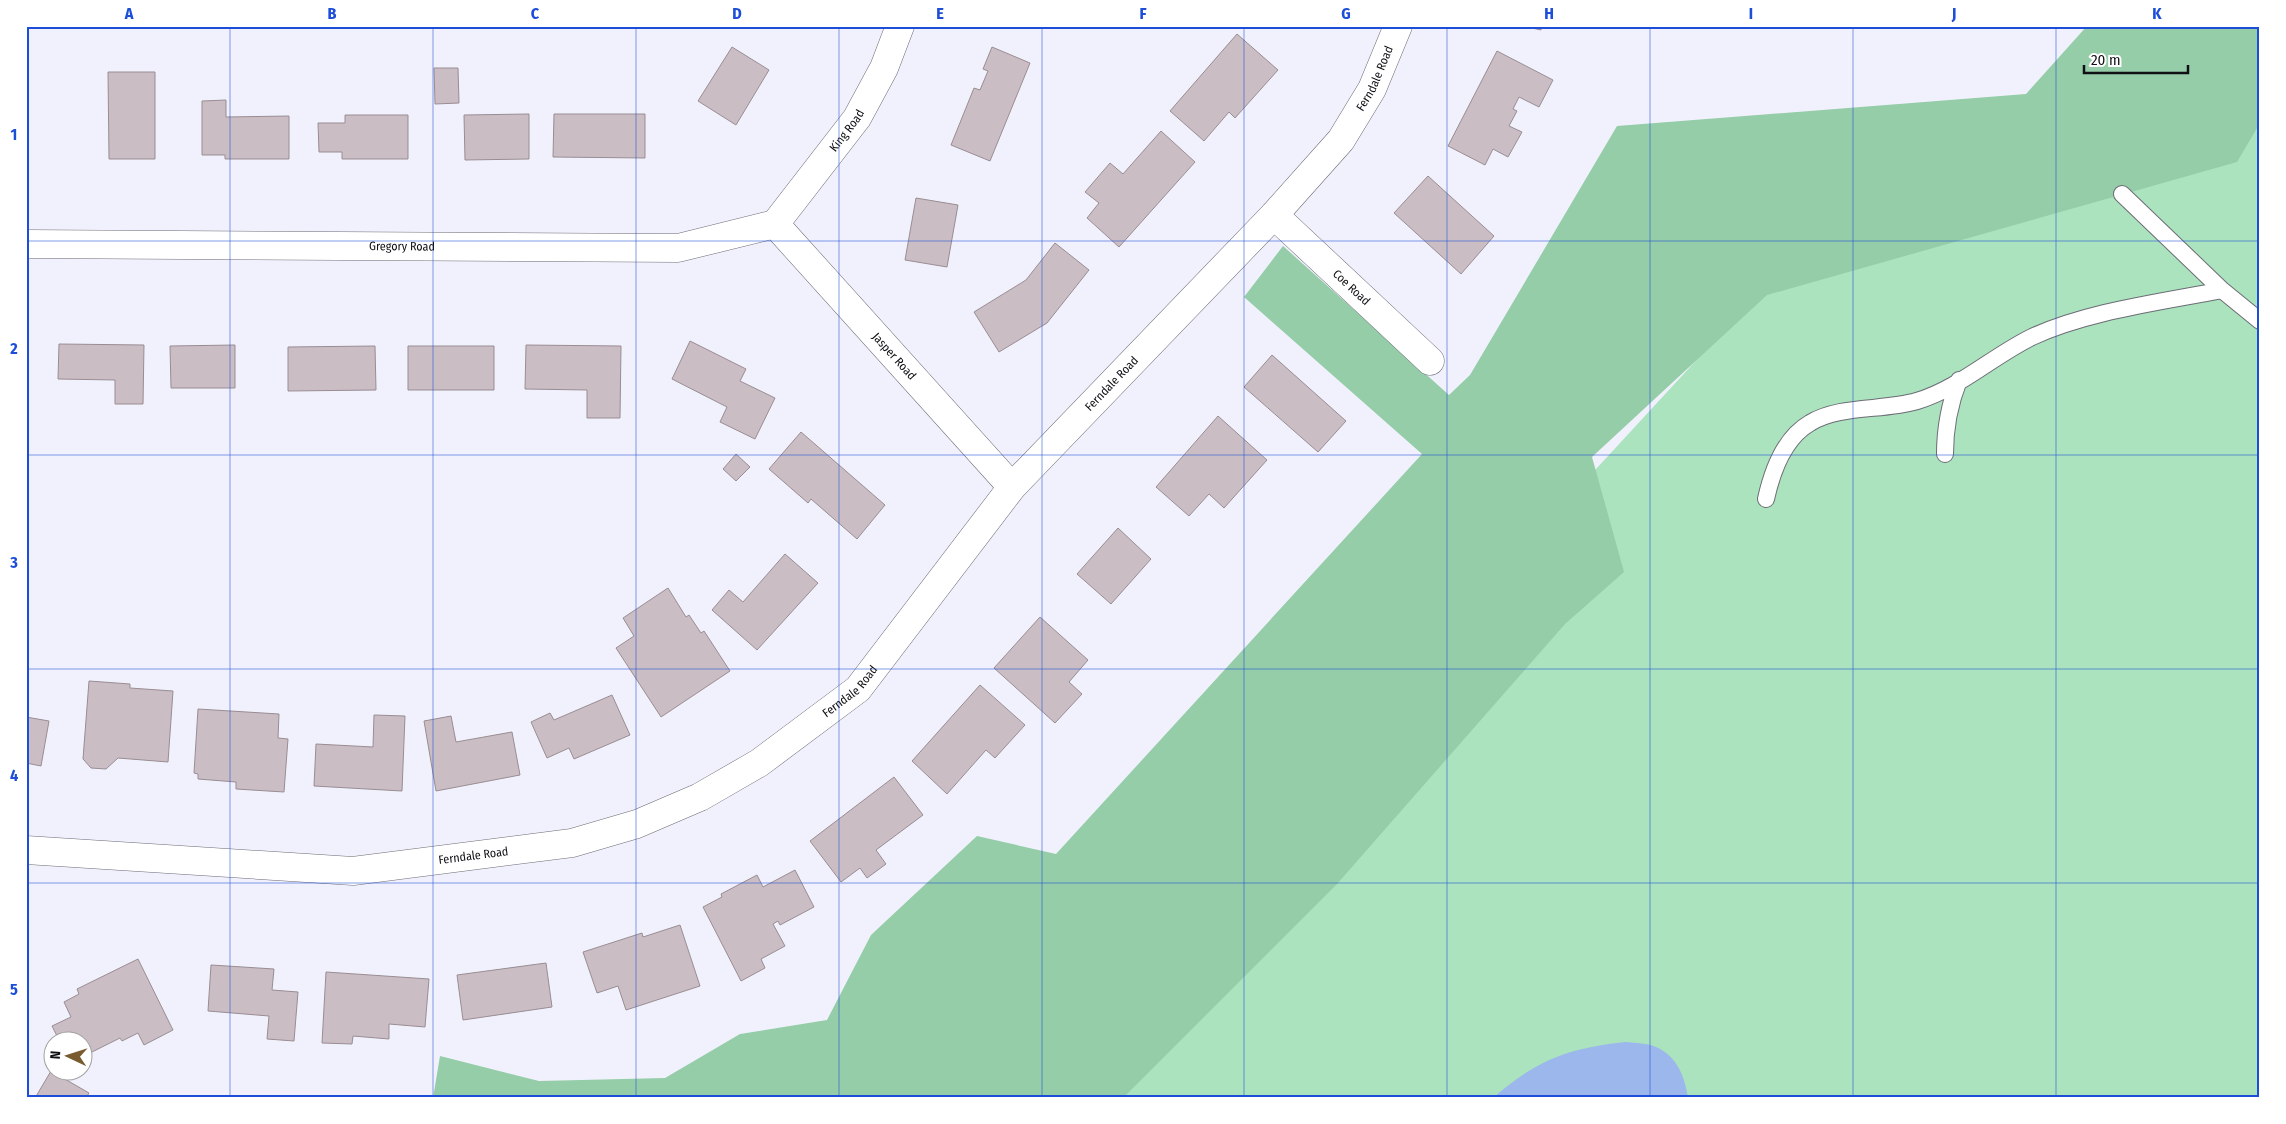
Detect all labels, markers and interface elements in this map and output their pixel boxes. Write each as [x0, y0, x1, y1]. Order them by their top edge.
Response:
text: A [124, 4, 134, 23]
text: B [328, 4, 337, 23]
text: C [531, 4, 540, 23]
text: D [732, 4, 742, 23]
text: E [936, 4, 944, 23]
text: F [1139, 4, 1147, 23]
text: G [1341, 4, 1351, 23]
text: H [1544, 4, 1554, 23]
text: I [1749, 4, 1753, 23]
text: J [1951, 4, 1956, 23]
text: K [2152, 4, 2162, 23]
scale bar [2084, 42, 2187, 74]
street label: Ferndale Road [1353, 44, 1396, 114]
text: 20 m [2091, 51, 2121, 69]
street label: King Road [827, 107, 867, 154]
text: 1 [11, 125, 17, 144]
street label: Gregory Road [369, 239, 435, 254]
street label: Coe Road [1330, 267, 1373, 308]
street label: Jasper Road [869, 330, 919, 383]
text: 2 [9, 339, 18, 358]
street label: Ferndale Road [1082, 353, 1141, 414]
text: 3 [9, 553, 18, 572]
street label: Ferndale Road [820, 663, 880, 720]
text: 4 [10, 766, 18, 785]
street label: Ferndale Road [438, 844, 509, 867]
text: 5 [10, 980, 18, 999]
north arrow [42, 1032, 92, 1082]
text: N [47, 1050, 64, 1060]

